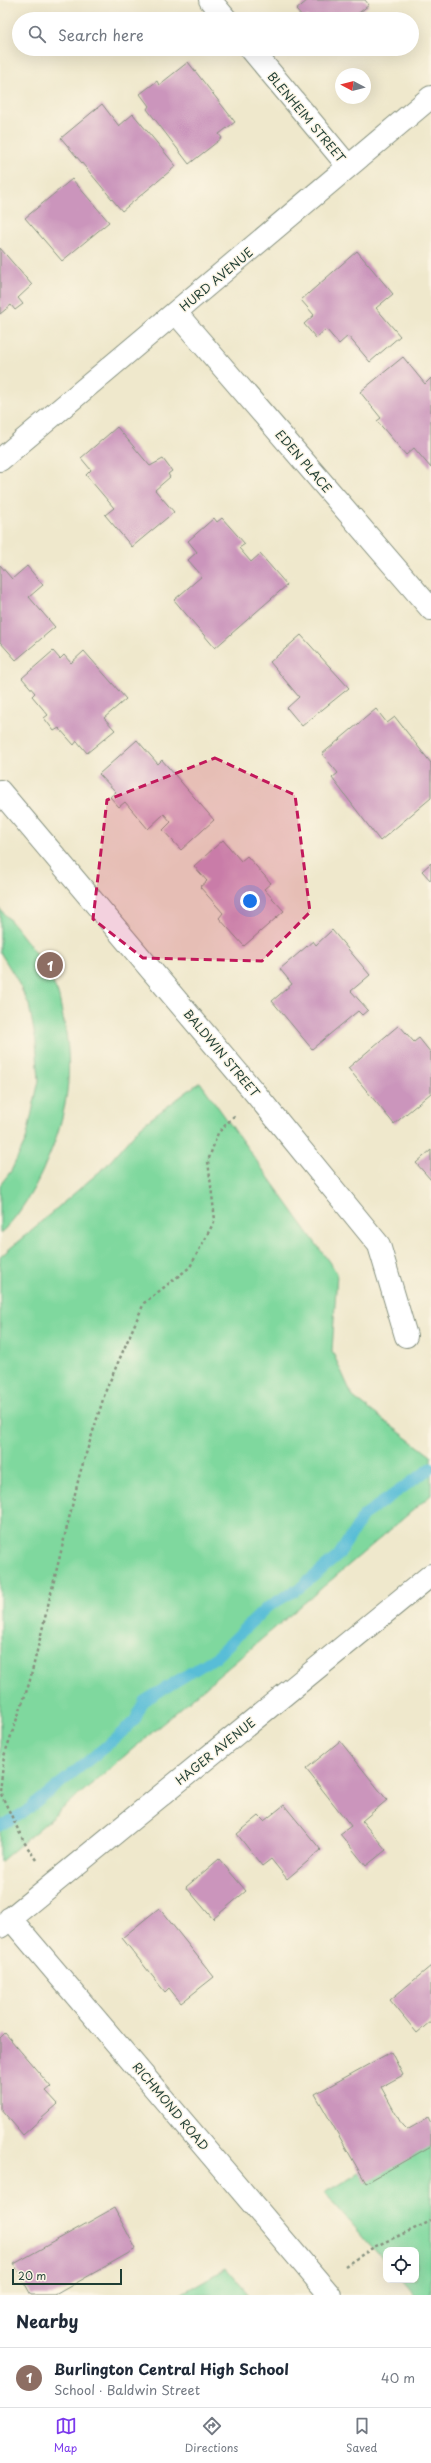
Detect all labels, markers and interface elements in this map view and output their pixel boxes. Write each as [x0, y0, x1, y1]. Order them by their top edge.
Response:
search box [12, 12, 419, 56]
icon: search [26, 23, 48, 45]
text: Search here [58, 23, 144, 46]
street label: BLENHEIM STREET [264, 68, 351, 167]
north arrow [335, 68, 371, 104]
street label: HURD AVENUE [175, 243, 257, 315]
street label: EDEN PLACE [272, 426, 337, 497]
your location [240, 891, 260, 911]
pin: 1 [37, 950, 63, 980]
street label: BALDWIN STREET [180, 1005, 265, 1102]
street label: HAGER AVENUE [171, 1713, 259, 1789]
street label: RICHMOND ROAD [129, 2058, 213, 2154]
map controls [383, 2247, 419, 2283]
button: locate [383, 2247, 419, 2283]
scale bar [12, 2267, 122, 2286]
text: 20 m [18, 2267, 46, 2284]
text: Nearby [16, 2308, 78, 2334]
text: Burlington Central High School [54, 2357, 289, 2380]
text: 1 [26, 2368, 32, 2387]
text: 40 m [381, 2368, 415, 2387]
text: School · Baldwin Street [54, 2380, 200, 2399]
tab: Map [54, 2415, 77, 2456]
tab: Directions [185, 2415, 238, 2456]
tab: Saved [346, 2415, 377, 2456]

